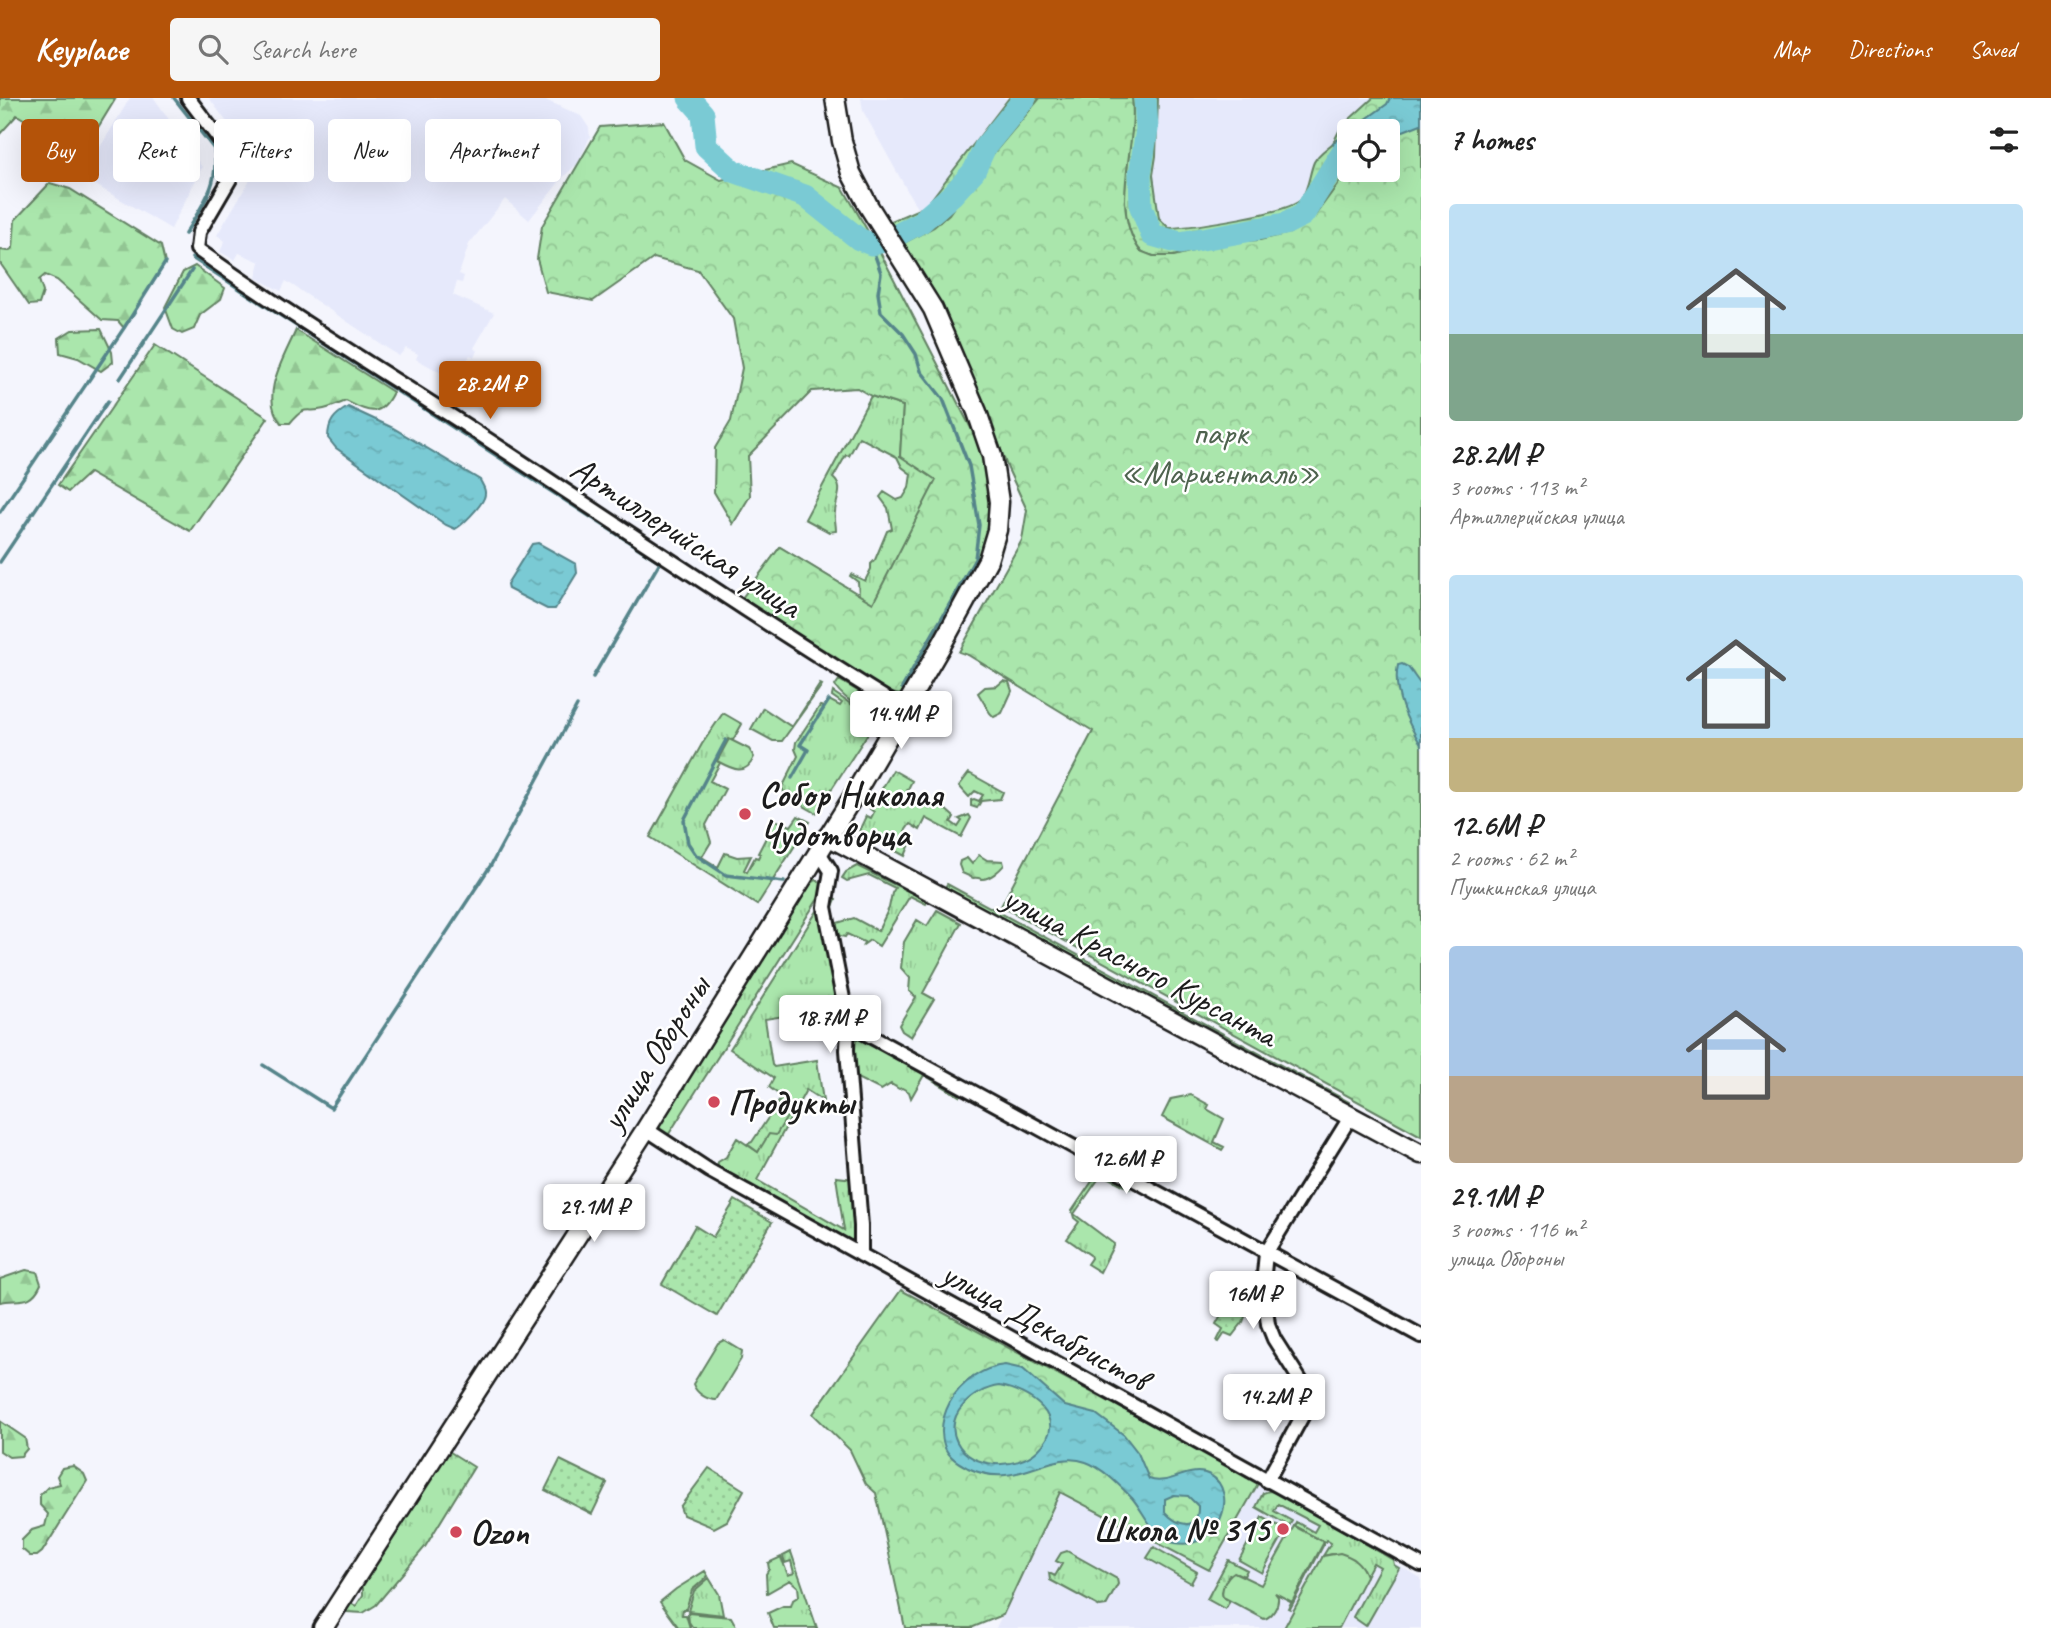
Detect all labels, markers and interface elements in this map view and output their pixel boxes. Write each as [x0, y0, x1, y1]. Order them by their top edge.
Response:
search box [170, 18, 660, 81]
text: Keyplace [35, 28, 128, 70]
icon: search [194, 30, 232, 68]
text: Search here [250, 33, 356, 66]
text: Map [1773, 34, 1810, 64]
text: Directions [1848, 34, 1931, 64]
text: Saved [1969, 34, 2016, 64]
chip: Buy [21, 119, 99, 182]
chip: Rent [113, 119, 200, 182]
chip: Filters [214, 119, 314, 182]
chip: New [328, 119, 411, 182]
chip: Apartment [425, 119, 561, 182]
map controls [1337, 119, 1400, 182]
button: locate [1337, 119, 1400, 182]
text: 7 homes [1449, 121, 1534, 159]
icon: filters [1985, 121, 2023, 159]
icon: home [1673, 250, 1799, 376]
pin: 28.2M ₽ [425, 362, 555, 421]
text: 28.2M ₽ [455, 369, 525, 398]
park label: парк «Мариенталь» [1120, 410, 1320, 495]
text: 28.2M ₽ [1449, 435, 1540, 473]
street label: Артиллерийская улица [562, 446, 811, 629]
text: 3 rooms · 113 m² [1449, 473, 1584, 502]
text: Артиллерийская улица [1449, 502, 1624, 531]
icon: home [1673, 621, 1799, 747]
pin: 14.4M ₽ [836, 692, 966, 751]
text: 14.4M ₽ [866, 699, 936, 728]
place label: Собор Николая Чудотворца [759, 772, 945, 857]
marker: Собор Николая Чудотворца [737, 806, 753, 822]
text: 12.6M ₽ [1449, 806, 1541, 844]
text: 2 rooms · 62 m² [1449, 844, 1573, 873]
text: Пушкинская улица [1449, 873, 1595, 902]
street label: улица Красного Курсанта [993, 874, 1287, 1058]
street label: улица Обороны [589, 965, 721, 1140]
icon: home [1673, 992, 1799, 1118]
pin: 18.7M ₽ [765, 996, 895, 1055]
text: 18.7M ₽ [795, 1003, 865, 1032]
place label: Продукты [728, 1080, 857, 1125]
marker: Продукты [706, 1094, 722, 1110]
pin: 12.6M ₽ [1061, 1136, 1191, 1196]
text: 12.6M ₽ [1091, 1144, 1161, 1173]
text: 29.1M ₽ [1449, 1177, 1540, 1215]
pin: 29.1M ₽ [529, 1184, 659, 1244]
text: 29.1M ₽ [559, 1192, 629, 1221]
text: 3 rooms · 116 m² [1449, 1215, 1584, 1244]
text: улица Обороны [1449, 1244, 1563, 1273]
street label: улица Декабристов [932, 1250, 1162, 1404]
pin: 16M ₽ [1204, 1272, 1302, 1331]
text: 16M ₽ [1225, 1279, 1281, 1308]
pin: 14.2M ₽ [1209, 1374, 1339, 1434]
text: 14.2M ₽ [1239, 1382, 1309, 1411]
place label: Школа № 315 [1093, 1507, 1272, 1552]
place label: Ozon [470, 1510, 529, 1555]
marker: Школа № 315 [1275, 1521, 1291, 1537]
marker: Ozon [448, 1524, 464, 1540]

